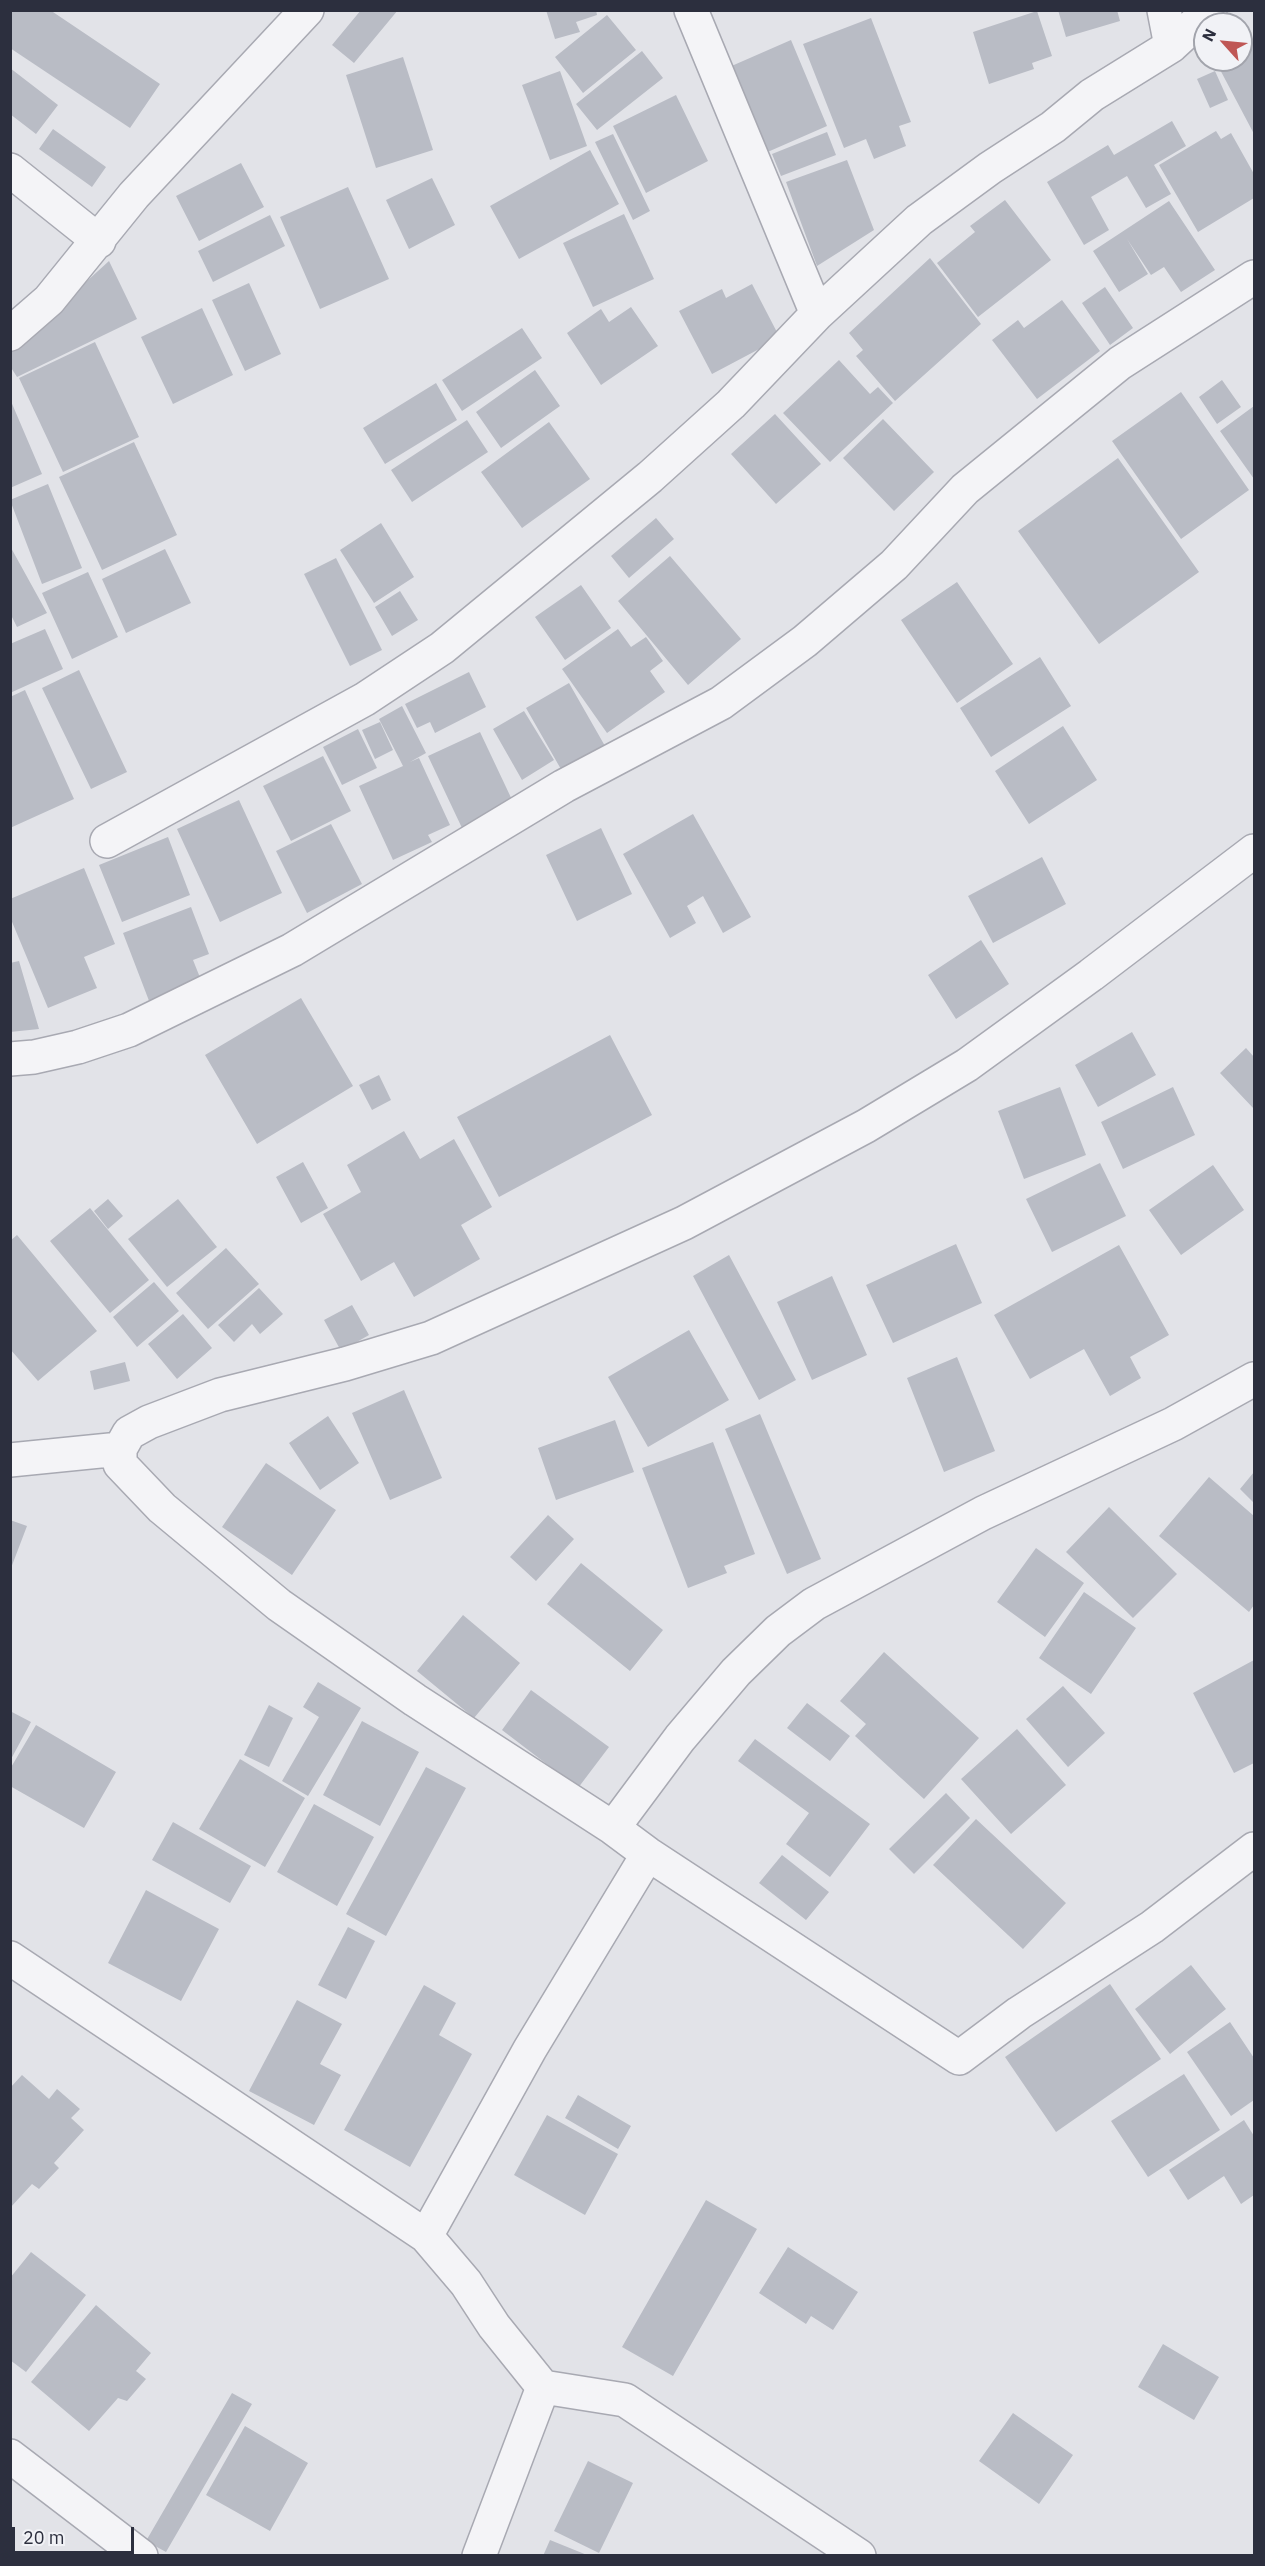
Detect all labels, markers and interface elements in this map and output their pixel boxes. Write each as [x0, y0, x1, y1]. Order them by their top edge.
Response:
north arrow [1193, 12, 1253, 72]
text: N [1197, 25, 1220, 44]
scale bar [15, 2515, 136, 2553]
text: 20 m [23, 2526, 65, 2549]

